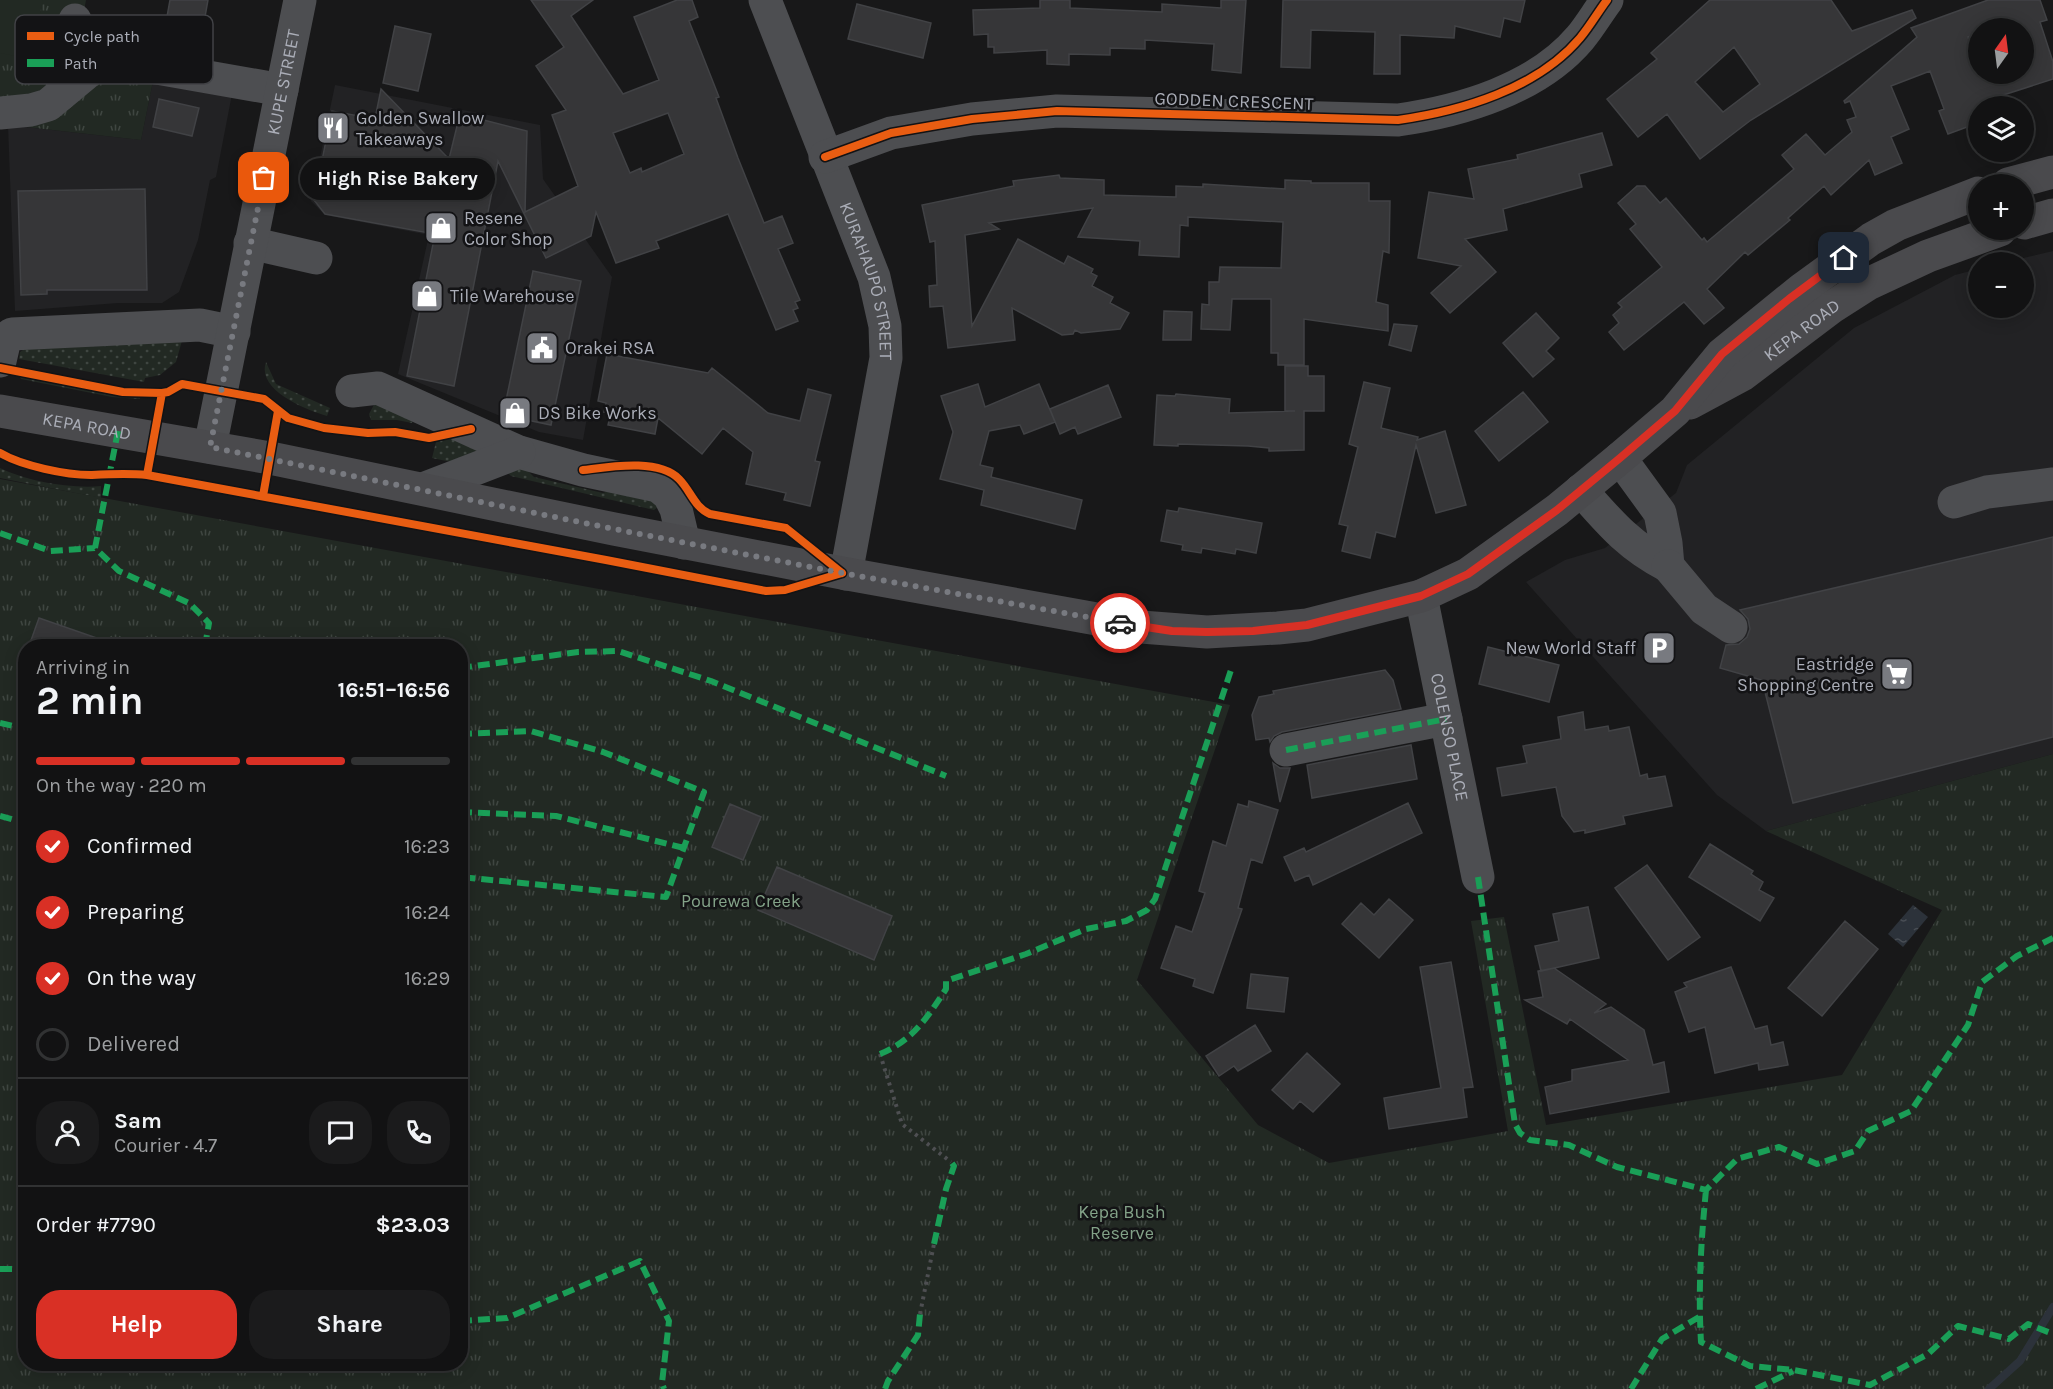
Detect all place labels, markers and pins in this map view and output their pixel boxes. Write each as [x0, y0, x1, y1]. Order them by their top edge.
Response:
place label: Golden Swallow Takeaways [356, 107, 484, 150]
restaurant icon: Golden Swallow Takeaways [315, 110, 351, 146]
pin [238, 152, 289, 203]
callout: High Rise Bakery [300, 157, 495, 199]
place label: Resene Color Shop [464, 207, 553, 250]
shop icon: Resene Color Shop [423, 210, 459, 246]
pin [1818, 232, 1869, 283]
shop icon: Tile Warehouse [409, 278, 445, 314]
place label: Tile Warehouse [450, 285, 574, 307]
public building icon: Orakei RSA [524, 330, 560, 366]
place label: Orakei RSA [565, 337, 654, 359]
shop icon: DS Bike Works [497, 395, 533, 431]
place label: DS Bike Works [538, 402, 657, 424]
parking icon: New World Staff [1641, 630, 1677, 666]
place label: New World Staff [1505, 637, 1637, 659]
place label: Eastridge Shopping Centre [1737, 653, 1874, 696]
supermarket icon: Eastridge Shopping Centre [1879, 656, 1915, 692]

